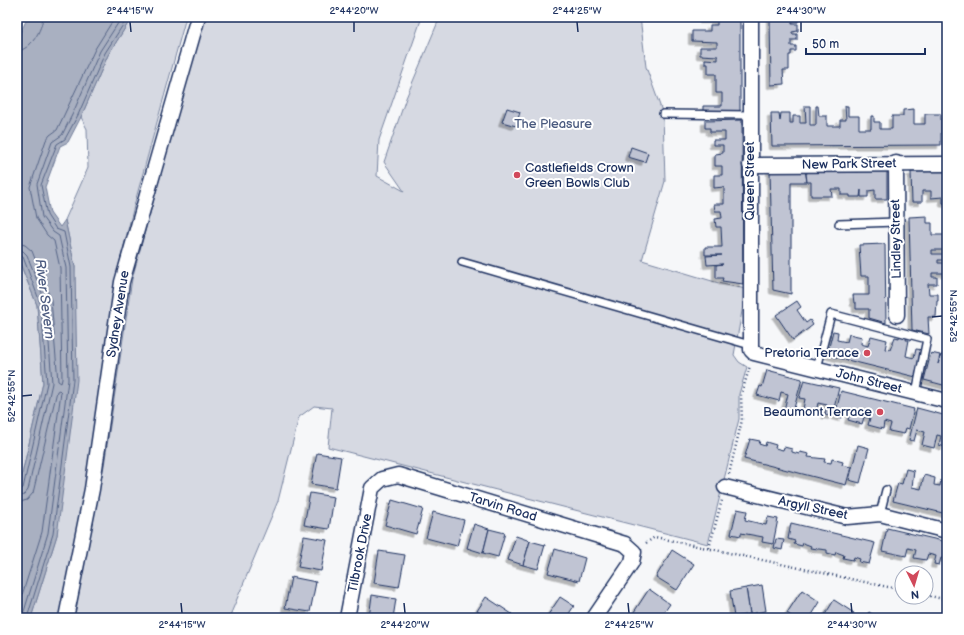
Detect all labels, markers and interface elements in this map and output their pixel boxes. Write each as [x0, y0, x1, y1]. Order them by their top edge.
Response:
text: 2°44'15"W [106, 5, 154, 17]
text: 2°44'20"W [329, 5, 379, 17]
text: 2°44'25"W [552, 5, 602, 17]
text: 2°44'30"W [776, 5, 826, 17]
scale bar [806, 30, 925, 56]
text: 50 m [812, 37, 839, 52]
park label: The Pleasure [514, 116, 592, 132]
street label: Queen Street [742, 141, 758, 221]
street label: New Park Street [801, 155, 897, 173]
place label: Castlefields Crown Green Bowls Club [525, 160, 634, 191]
marker: Castlefields Crown Green Bowls Club [512, 170, 522, 180]
street label: Lindley Street [887, 199, 905, 279]
water label: River Severn [32, 258, 58, 340]
street label: Sydney Avenue [103, 269, 133, 359]
text: 52°42'55"N [948, 290, 960, 342]
place label: Pretoria Terrace [764, 345, 859, 361]
marker: Pretoria Terrace [862, 348, 872, 358]
street label: John Street [834, 365, 904, 397]
text: 52°42'55"N [6, 370, 18, 422]
place label: Beaumont Terrace [763, 404, 872, 420]
marker: Beaumont Terrace [875, 407, 885, 417]
street label: Tarvin Road [467, 489, 539, 525]
street label: Argyll Street [777, 493, 849, 523]
street label: Tilbrook Drive [344, 512, 376, 594]
north arrow [894, 565, 934, 605]
text: N [910, 588, 920, 601]
text: 2°44'15"W [158, 619, 206, 631]
text: 2°44'20"W [380, 619, 430, 631]
text: 2°44'25"W [604, 619, 654, 631]
text: 2°44'30"W [827, 619, 877, 631]

